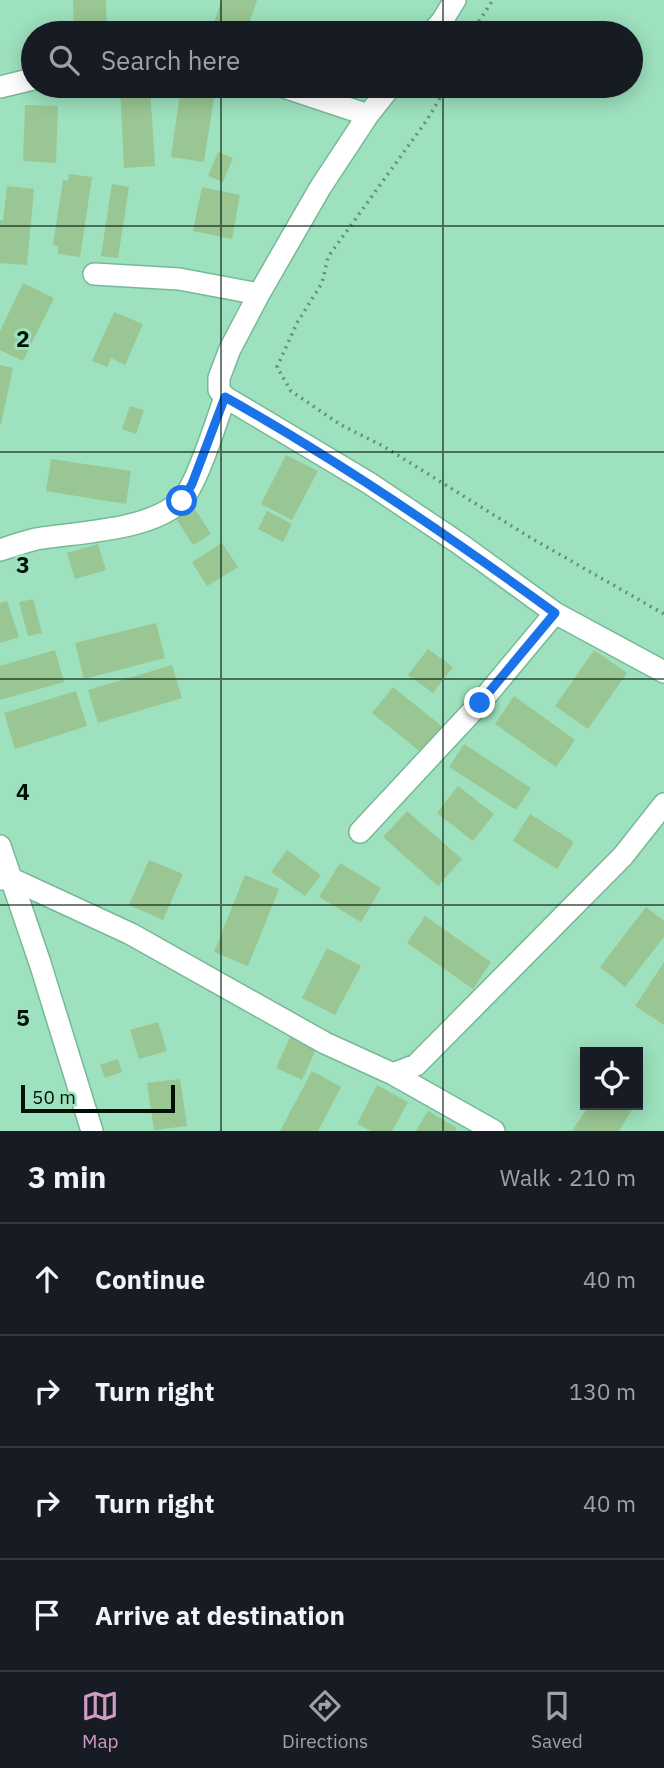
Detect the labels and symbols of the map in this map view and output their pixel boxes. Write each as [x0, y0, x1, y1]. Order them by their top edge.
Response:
text: 2 [16, 323, 30, 353]
route start [166, 485, 197, 516]
text: 3 [16, 549, 30, 579]
route end [464, 687, 495, 718]
text: 4 [16, 776, 30, 806]
text: 5 [16, 1002, 30, 1032]
scale bar [21, 1082, 175, 1114]

